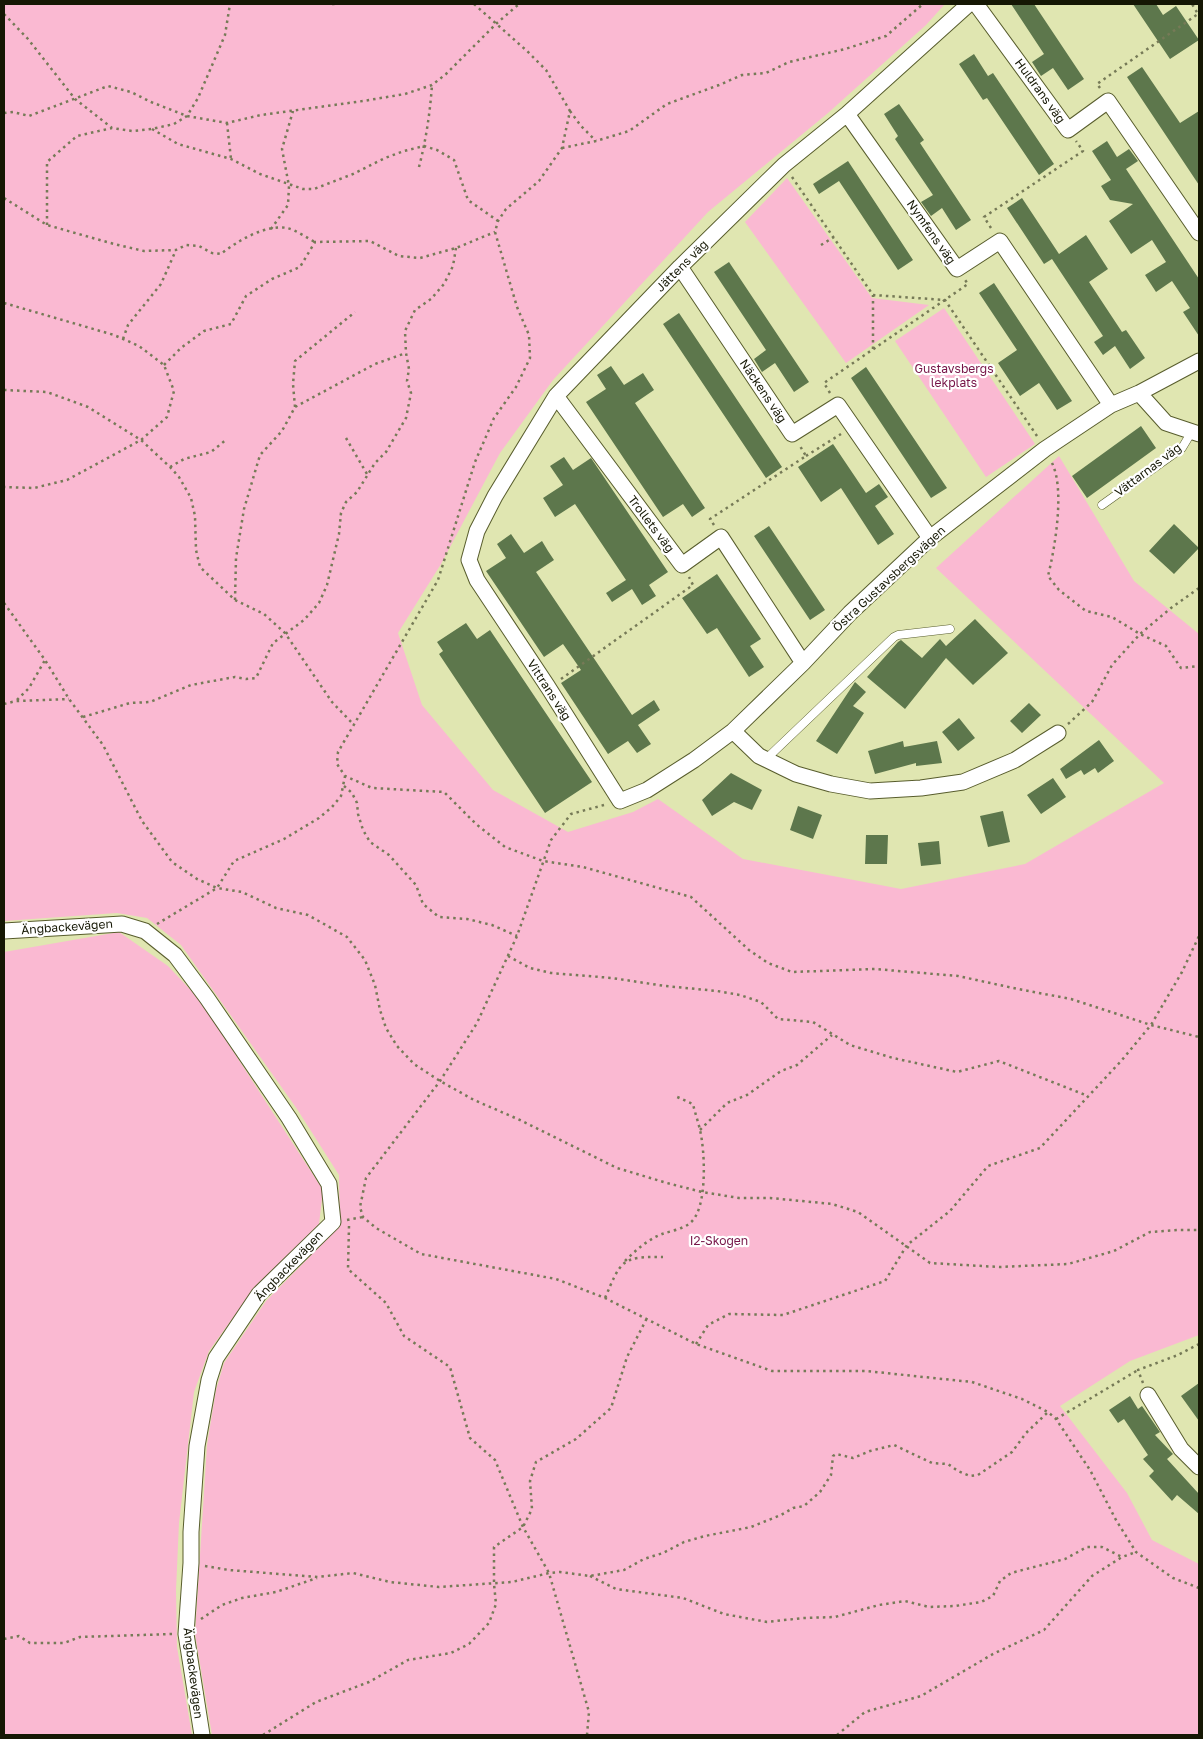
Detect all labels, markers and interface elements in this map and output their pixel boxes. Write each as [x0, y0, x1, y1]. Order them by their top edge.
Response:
street label: Huldrans väg [1012, 55, 1069, 126]
street label: Nymfens väg [904, 197, 959, 267]
street label: Jättens väg [653, 237, 711, 295]
street label: Näckens väg [737, 356, 790, 425]
park label: Gustavsbergs lekplats [914, 361, 994, 390]
street label: Vättarnas väg [1112, 440, 1184, 499]
street label: Trollets väg [625, 492, 678, 555]
street label: Östra Gustavsbergsvägen [829, 523, 948, 635]
street label: Vittrans väg [524, 657, 575, 723]
street label: Ängbackevägen [21, 916, 113, 937]
street label: Ängbackevägen [251, 1227, 326, 1304]
park label: I2-Skogen [690, 1233, 748, 1248]
street label: Ängbackevägen [180, 1626, 207, 1719]

